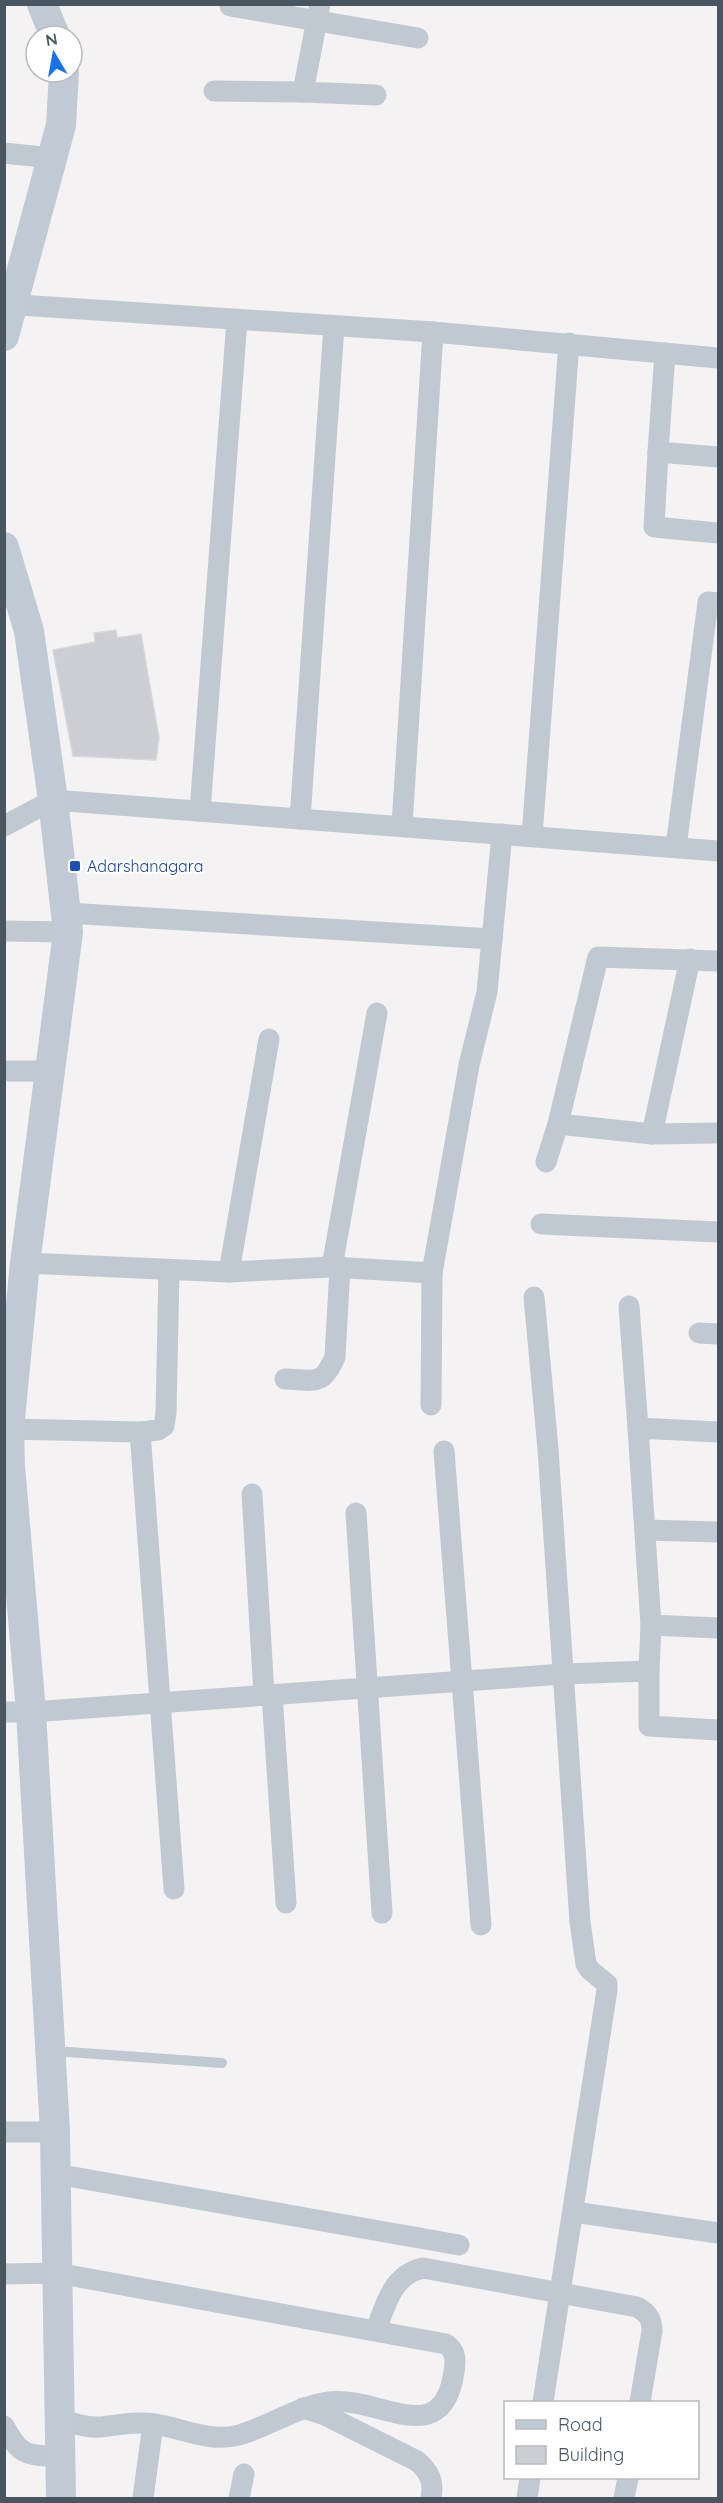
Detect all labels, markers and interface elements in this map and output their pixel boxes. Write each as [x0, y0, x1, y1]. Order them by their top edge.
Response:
north arrow [24, 24, 84, 84]
text: N [44, 28, 59, 50]
place label: Adarshanagara [87, 856, 203, 876]
marker: Adarshanagara [68, 859, 82, 873]
legend [504, 2401, 699, 2479]
text: Road [558, 2413, 603, 2436]
text: Building [558, 2443, 624, 2466]

